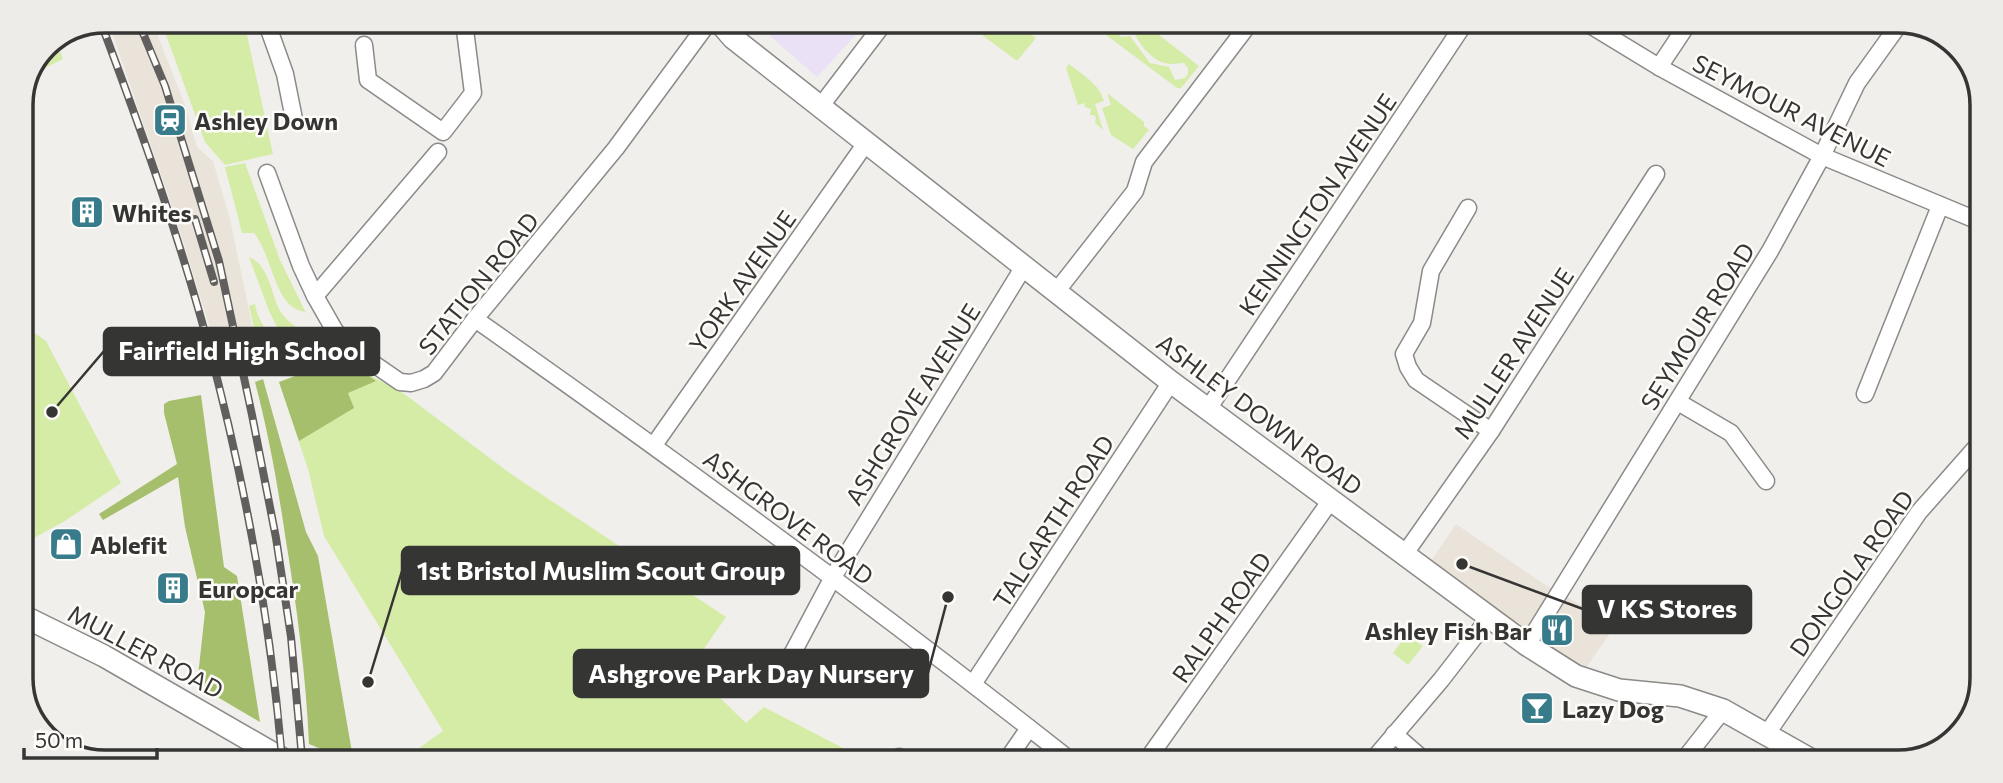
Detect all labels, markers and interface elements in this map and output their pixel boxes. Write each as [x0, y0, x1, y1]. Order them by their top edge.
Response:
street label: SEYMOUR AVENUE [1688, 48, 1896, 172]
street label: KENNINGTON AVENUE [1232, 88, 1402, 320]
station icon: Ashley Down [151, 101, 189, 139]
place label: Ashley Down [194, 106, 338, 135]
building icon: Whites [68, 193, 106, 231]
place label: Whites [112, 198, 192, 227]
street label: YORK AVENUE [682, 204, 802, 358]
street label: STATION ROAD [412, 206, 544, 360]
street label: SEYMOUR ROAD [1634, 237, 1760, 415]
street label: MULLER AVENUE [1447, 262, 1579, 444]
street label: ASHGROVE AVENUE [838, 298, 986, 510]
street label: ASHLEY DOWN ROAD [1152, 327, 1368, 501]
callout: Fairfield High School [104, 328, 379, 375]
text: Fairfield High School [118, 334, 366, 365]
street label: TALGARTH ROAD [986, 429, 1120, 613]
street label: ASHGROVE ROAD [698, 444, 880, 590]
street label: DONGOLA ROAD [1783, 484, 1919, 662]
shop icon: Ablefit [47, 525, 85, 563]
place label: Ablefit [90, 530, 167, 559]
street label: RALPH ROAD [1165, 546, 1277, 688]
callout: 1st Bristol Muslim Scout Group [402, 547, 799, 594]
text: 1st Bristol Muslim Scout Group [417, 554, 785, 585]
building icon: Europcar [154, 569, 192, 607]
place label: Europcar [198, 574, 298, 603]
callout: V KS Stores [1583, 586, 1751, 633]
text: V KS Stores [1597, 592, 1737, 623]
street label: MULLER ROAD [63, 598, 229, 704]
restaurant icon: Ashley Fish Bar [1538, 611, 1576, 649]
place label: Ashley Fish Bar [1365, 616, 1532, 645]
callout: Ashgrove Park Day Nursery [574, 650, 928, 697]
text: Ashgrove Park Day Nursery [588, 657, 914, 688]
bar icon: Lazy Dog [1518, 689, 1556, 727]
place label: Lazy Dog [1562, 694, 1664, 723]
scale bar [24, 716, 158, 760]
text: 50 m [35, 727, 83, 752]

